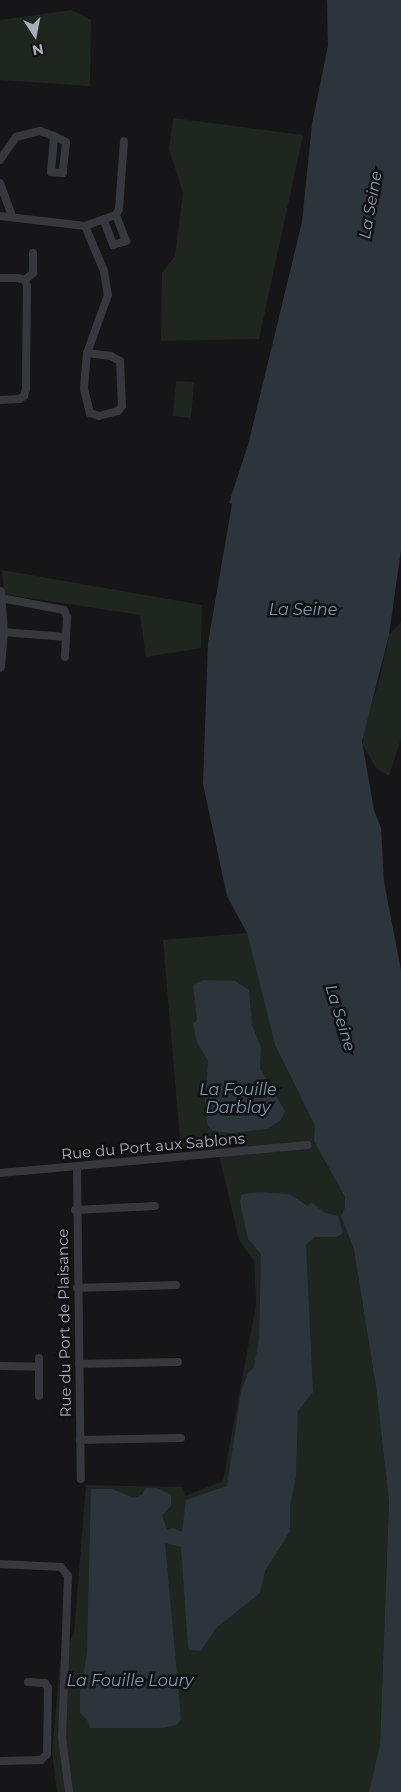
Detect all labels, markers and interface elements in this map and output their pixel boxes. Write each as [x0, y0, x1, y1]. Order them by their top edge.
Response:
north arrow [10, 10, 60, 60]
text: N [31, 40, 45, 60]
water label: La Seine [356, 170, 386, 240]
water label: La Seine [269, 600, 337, 620]
water label: La Seine [321, 982, 359, 1054]
water label: La Fouille Darblay [199, 1080, 277, 1118]
street label: Rue du Port aux Sablons [60, 1129, 246, 1163]
street label: Rue du Port de Plaisance [53, 1228, 75, 1418]
water label: La Fouille Loury [67, 1671, 193, 1691]

